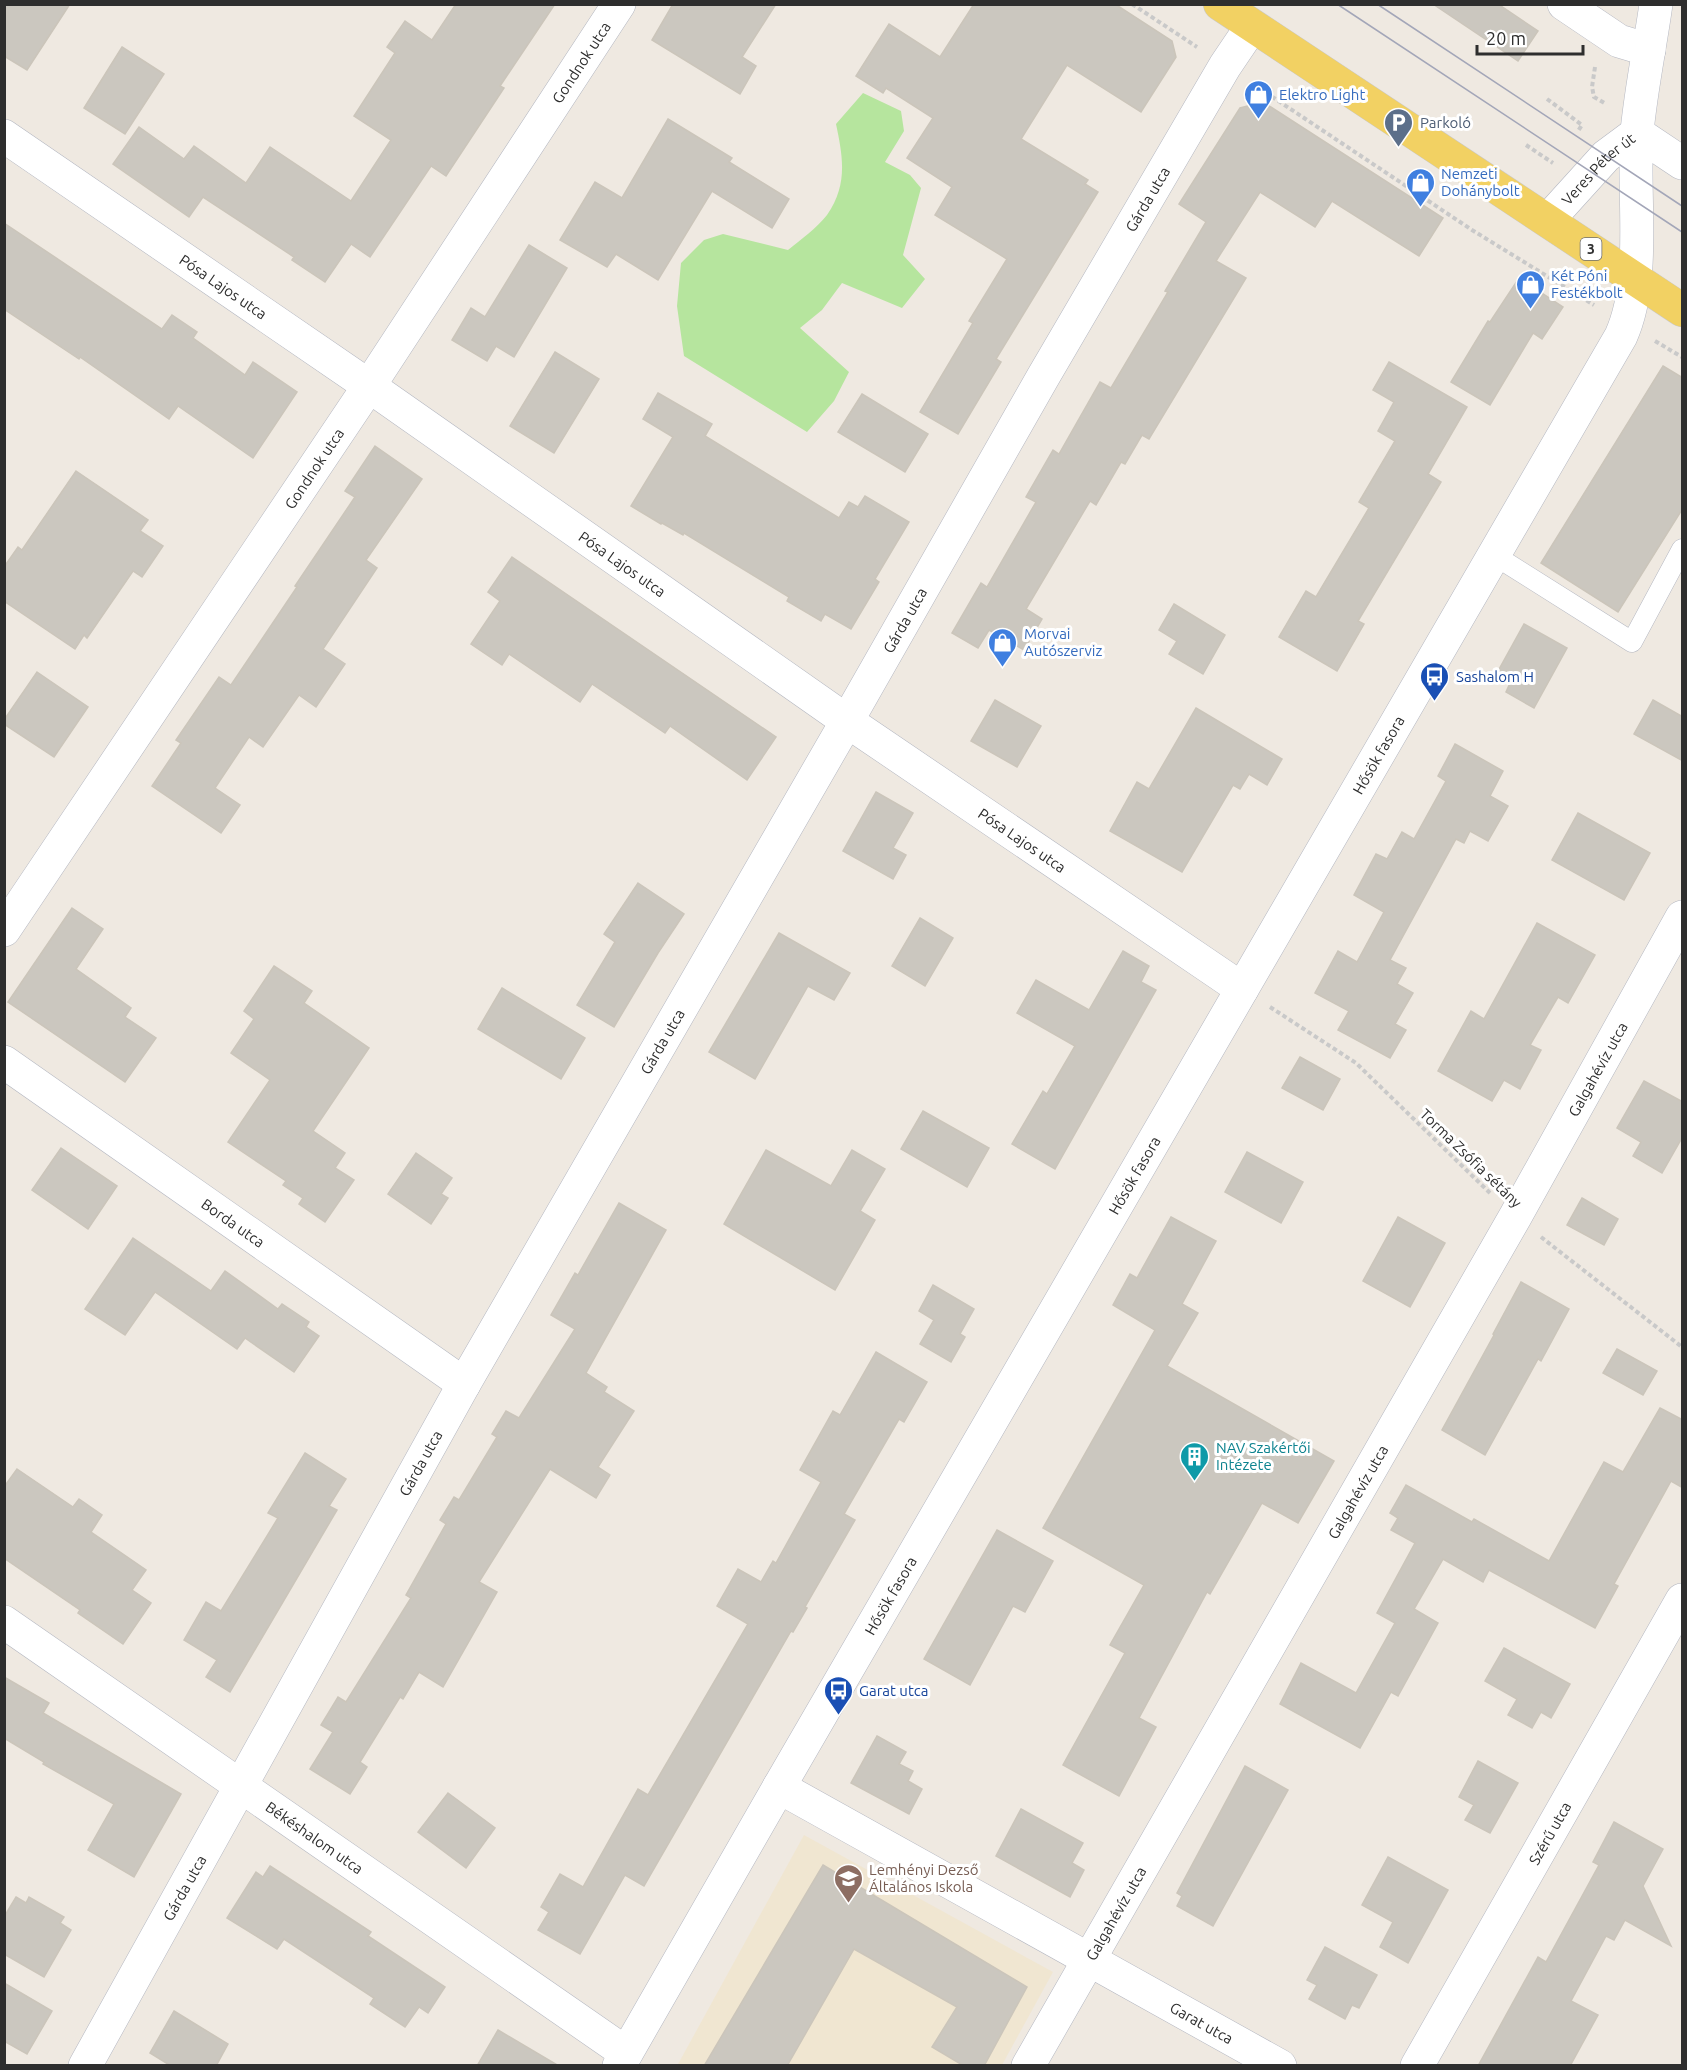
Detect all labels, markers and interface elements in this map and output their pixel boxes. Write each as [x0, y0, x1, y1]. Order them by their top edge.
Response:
street label: Gondnok utca [548, 18, 614, 106]
scale bar [1477, 18, 1584, 56]
text: 20 m [1486, 28, 1526, 48]
shop icon: Elektro Light [1242, 78, 1274, 120]
place label: Elektro Light [1279, 86, 1365, 103]
parking icon: Parkoló [1383, 106, 1415, 148]
place label: Parkoló [1420, 114, 1471, 131]
street label: Veres Péter út [1558, 129, 1638, 208]
street label: Gárda utca [1122, 164, 1173, 235]
place label: Nemzeti Dohánybolt [1441, 165, 1520, 199]
shop icon: Nemzeti Dohánybolt [1404, 166, 1436, 208]
road number: 3 [1580, 238, 1602, 260]
street label: Pósa Lajos utca [177, 250, 270, 322]
place label: Két Póni Festékbolt [1551, 267, 1623, 301]
shop icon: Két Póni Festékbolt [1514, 268, 1546, 310]
street label: Gondnok utca [281, 425, 347, 512]
street label: Pósa Lajos utca [576, 527, 669, 600]
street label: Gárda utca [879, 584, 930, 656]
place label: Morvai Autószerviz [1024, 625, 1102, 659]
shop icon: Morvai Autószerviz [987, 626, 1019, 668]
bus stop icon: Sashalom H [1419, 660, 1451, 702]
place label: Sashalom H [1456, 668, 1534, 685]
street label: Hősök fasora [1349, 713, 1407, 797]
street label: Pósa Lajos utca [975, 804, 1069, 876]
street label: Gárda utca [637, 1006, 687, 1077]
street label: Galgahévíz utca [1564, 1019, 1630, 1119]
street label: Torma Zsófia sétány [1417, 1105, 1525, 1211]
street label: Hősök fasora [1105, 1133, 1163, 1217]
street label: Borda utca [199, 1195, 268, 1250]
street label: Gárda utca [395, 1427, 445, 1499]
place label: NAV Szakértői Intézete [1216, 1439, 1311, 1473]
building icon: NAV Szakértői Intézete [1179, 1440, 1211, 1482]
street label: Galgahévíz utca [1324, 1442, 1391, 1542]
street label: Hősök fasora [861, 1553, 919, 1638]
bus stop icon: Garat utca [822, 1674, 854, 1716]
place label: Garat utca [859, 1682, 928, 1699]
street label: Békéshalom utca [263, 1798, 367, 1877]
street label: Szérű utca [1525, 1799, 1574, 1868]
street label: Gárda utca [159, 1852, 209, 1923]
place label: Lemhényi Dezső Általános Iskola [869, 1861, 979, 1895]
school or university icon: Lemhényi Dezső Általános Iskola [832, 1862, 864, 1904]
street label: Galgahévíz utca [1082, 1863, 1149, 1963]
street label: Garat utca [1167, 1998, 1236, 2047]

